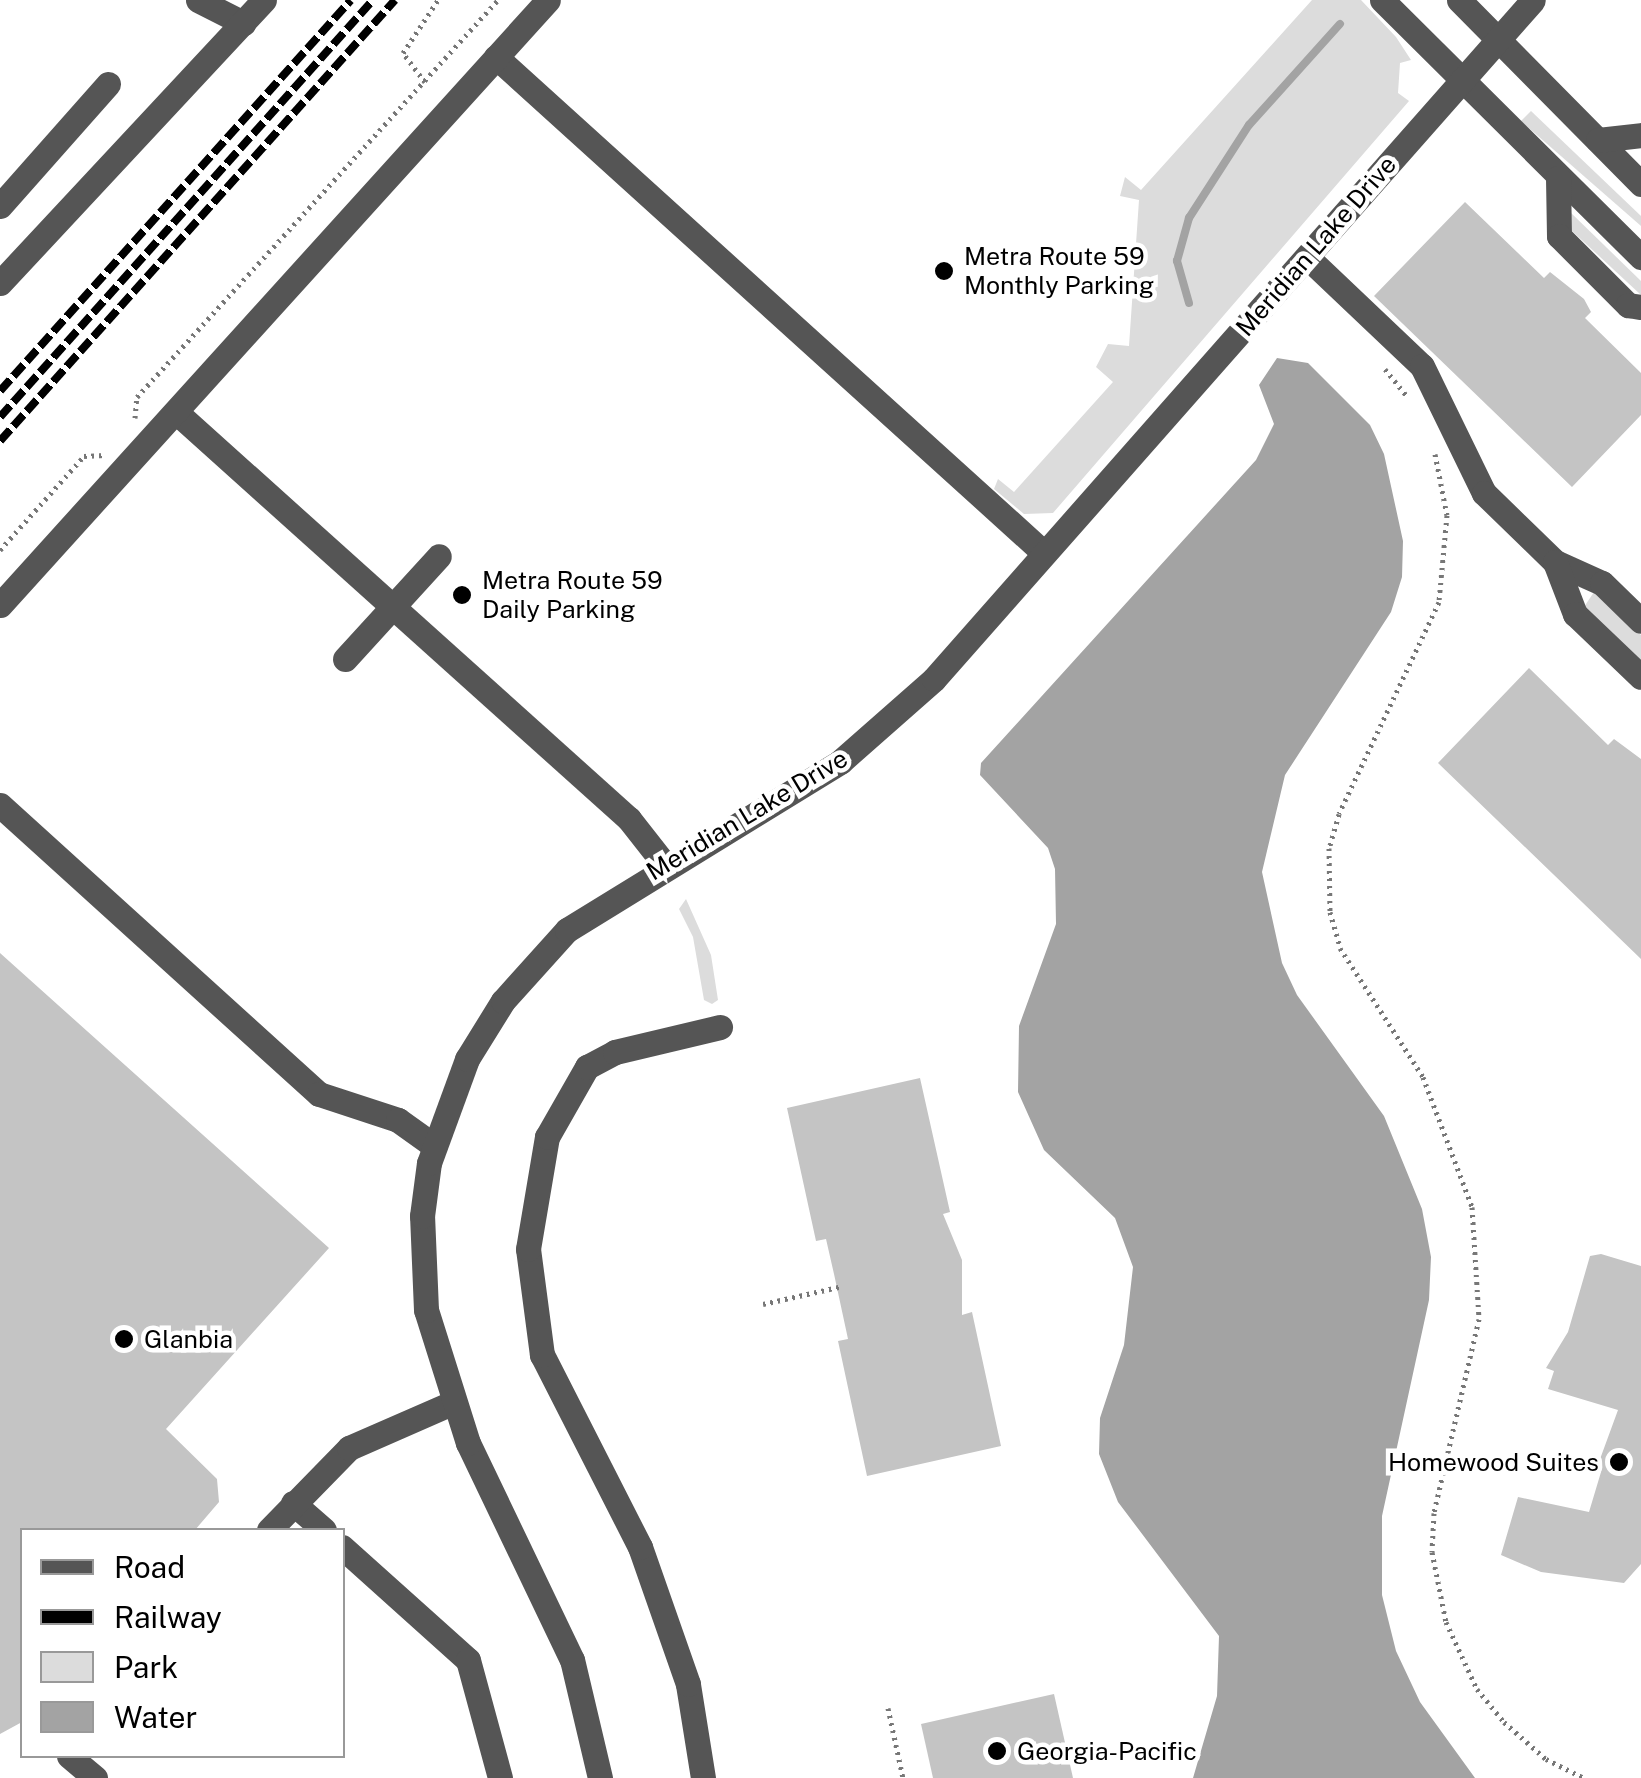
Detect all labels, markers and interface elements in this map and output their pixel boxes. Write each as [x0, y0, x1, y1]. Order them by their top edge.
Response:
street label: Meridian Lake Drive [1230, 150, 1402, 342]
place label: Metra Route 59 Monthly Parking [964, 242, 1154, 301]
marker: Metra Route 59 Monthly Parking [933, 260, 955, 282]
place label: Metra Route 59 Daily Parking [482, 566, 663, 625]
marker: Metra Route 59 Daily Parking [451, 584, 473, 606]
street label: Meridian Lake Drive [641, 743, 853, 887]
place label: Glanbia [144, 1324, 233, 1354]
marker: Glanbia [113, 1328, 135, 1350]
place label: Homewood Suites [1388, 1447, 1599, 1477]
marker: Homewood Suites [1608, 1451, 1630, 1473]
legend [20, 1528, 345, 1758]
text: Road [114, 1549, 185, 1585]
text: Railway [114, 1599, 222, 1635]
text: Park [114, 1649, 178, 1685]
text: Water [114, 1699, 197, 1735]
place label: Georgia-Pacific [1017, 1736, 1197, 1766]
marker: Georgia-Pacific [986, 1740, 1008, 1762]

